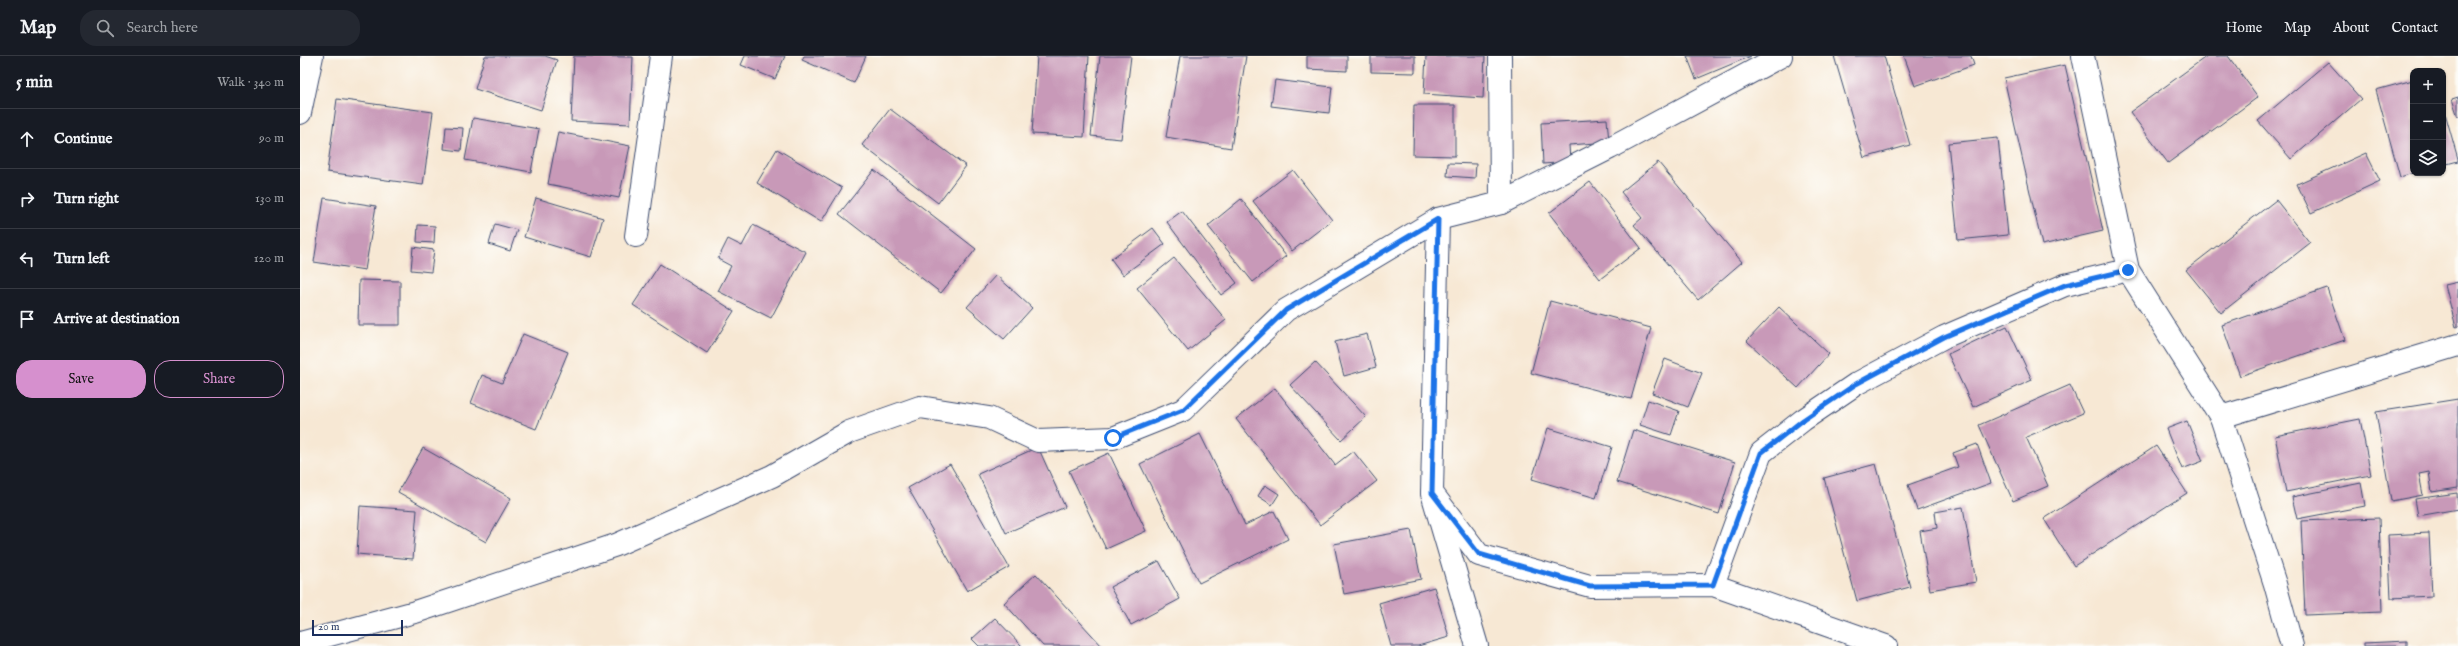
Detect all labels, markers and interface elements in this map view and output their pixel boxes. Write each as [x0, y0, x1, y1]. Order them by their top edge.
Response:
search box [80, 10, 360, 46]
text: Map [20, 16, 56, 40]
icon: search [94, 17, 116, 39]
text: Search here [126, 18, 198, 37]
text: Home [2226, 19, 2262, 37]
text: Map [2284, 19, 2311, 37]
text: About [2333, 19, 2369, 37]
text: Contact [2391, 19, 2438, 37]
map controls [2410, 68, 2446, 176]
button: + [2410, 68, 2446, 104]
text: 5 min [16, 72, 53, 93]
text: Walk · 340 m [217, 74, 284, 91]
button: − [2410, 104, 2446, 140]
icon: ahead [16, 128, 38, 150]
text: Continue [54, 129, 112, 148]
text: 90 m [259, 130, 284, 147]
button: layers [2410, 140, 2446, 176]
icon: right [16, 188, 38, 210]
text: Turn right [54, 189, 119, 208]
text: 130 m [255, 190, 284, 207]
icon: left [16, 248, 38, 270]
text: Turn left [54, 249, 110, 268]
text: 120 m [254, 250, 284, 267]
route end [2119, 261, 2137, 279]
icon: arrive [16, 308, 38, 330]
text: Arrive at destination [54, 309, 180, 328]
button: Save [16, 360, 146, 398]
button: Share [154, 360, 284, 398]
route start [1104, 429, 1122, 447]
scale bar [312, 618, 403, 637]
text: 20 m [318, 620, 339, 634]

